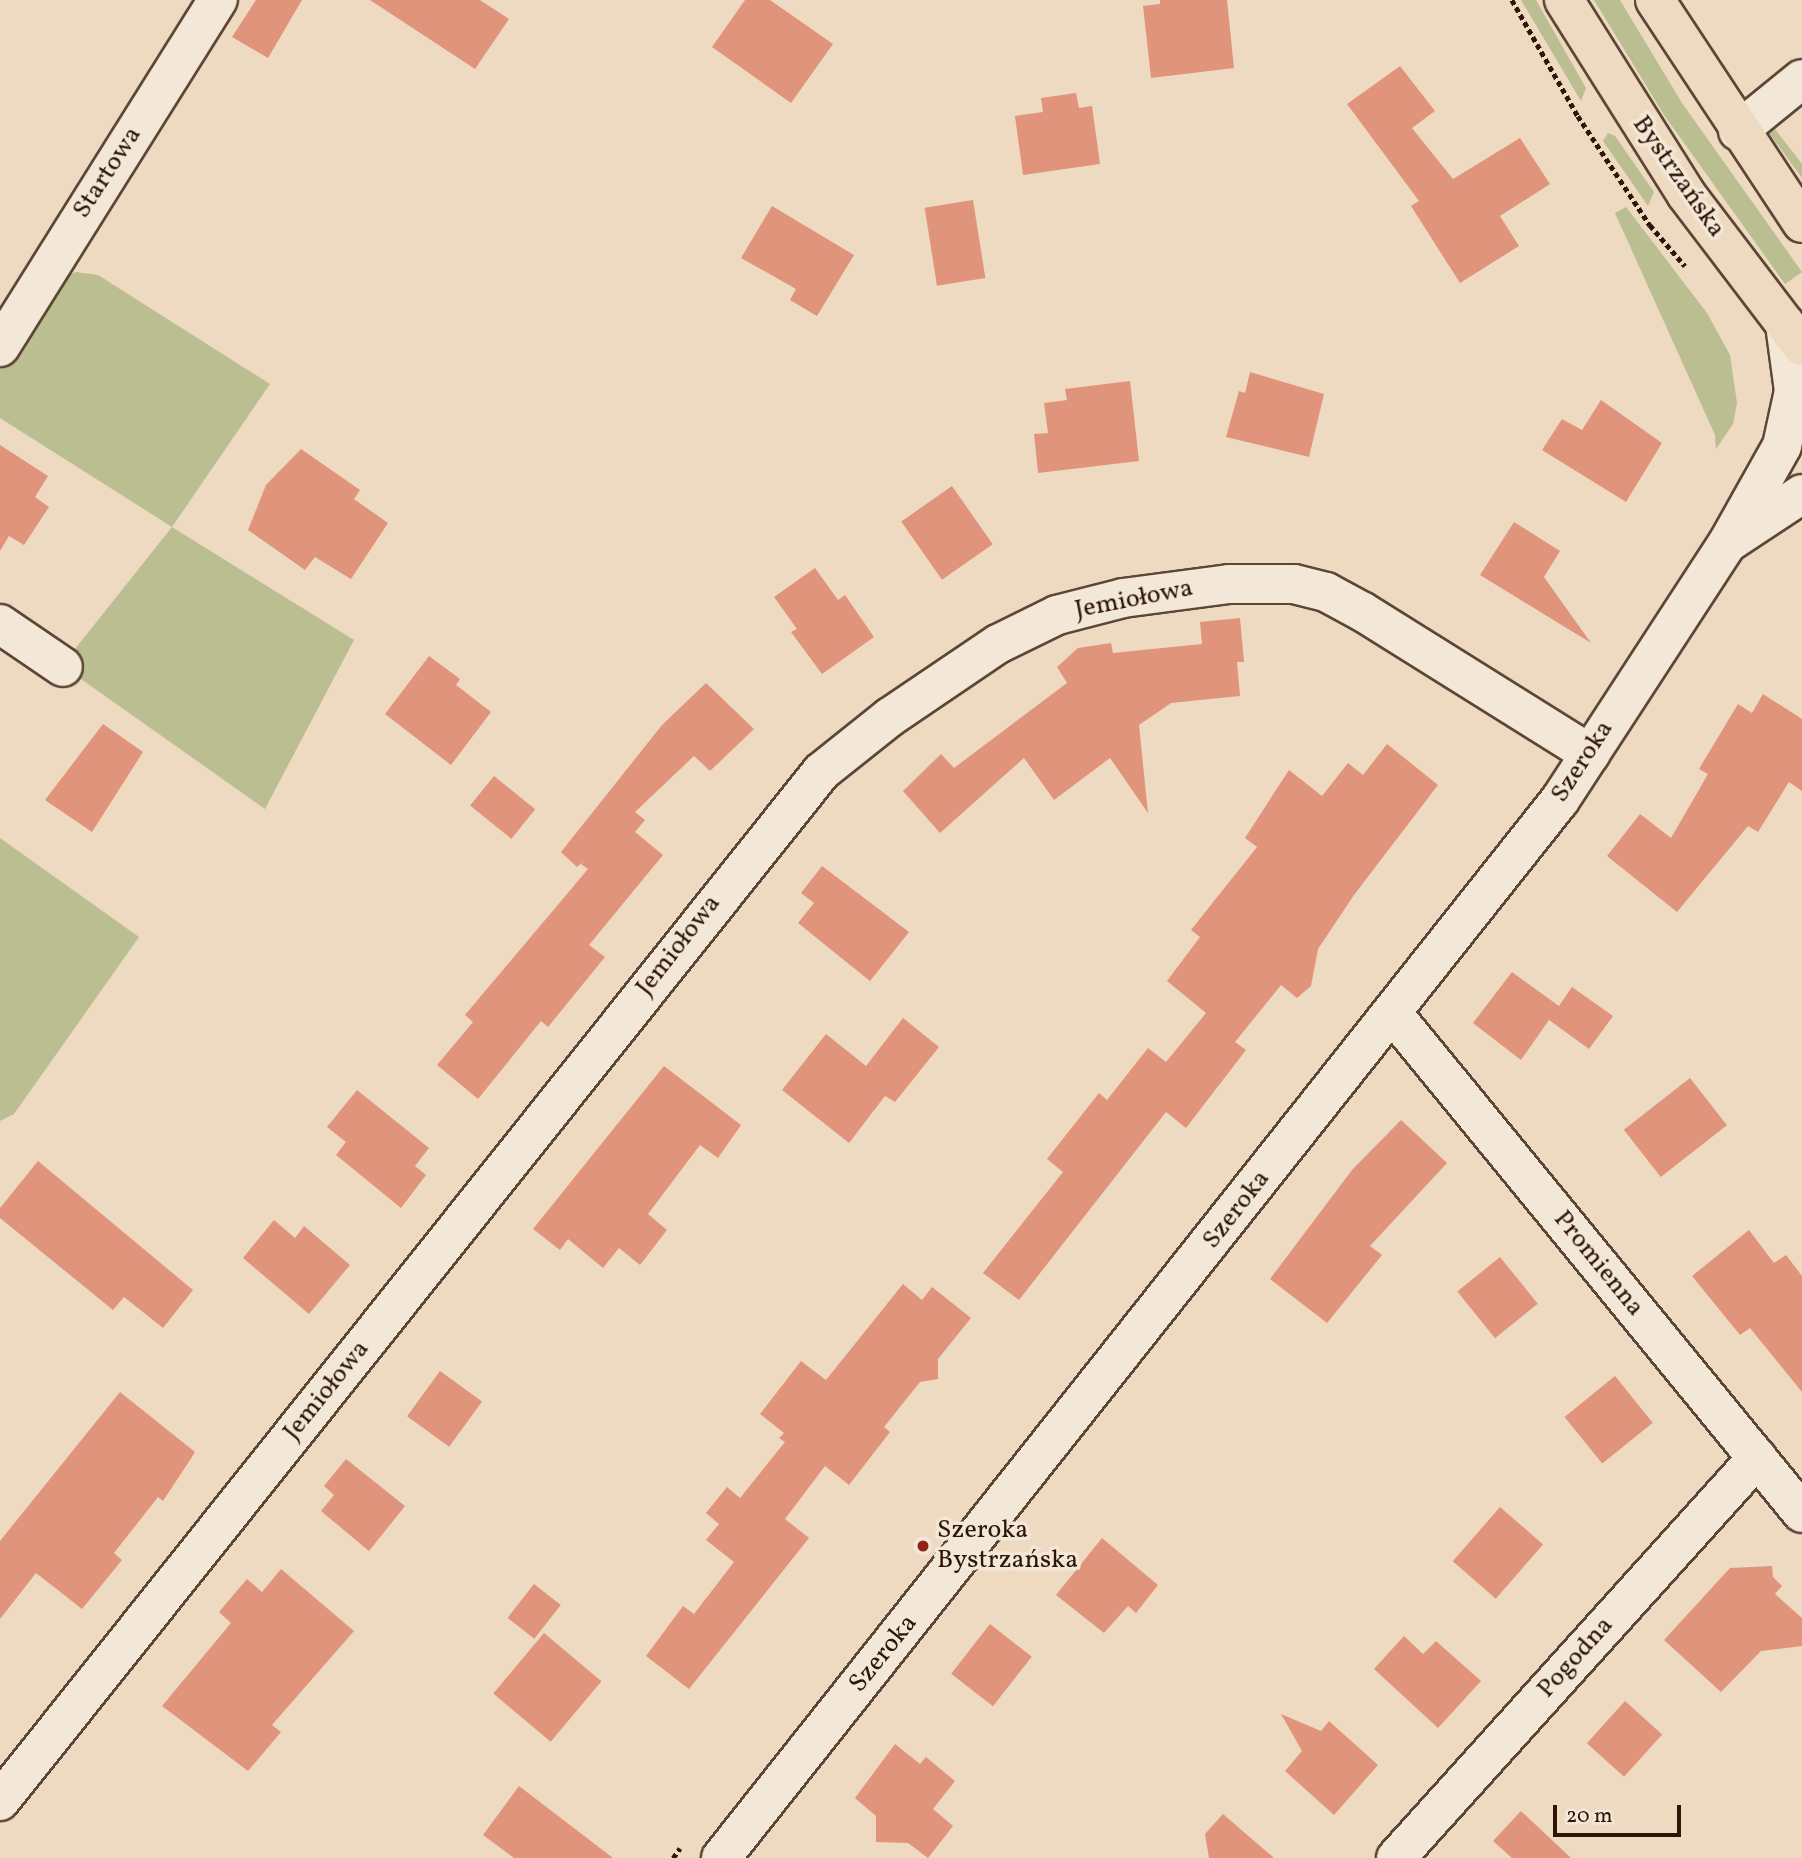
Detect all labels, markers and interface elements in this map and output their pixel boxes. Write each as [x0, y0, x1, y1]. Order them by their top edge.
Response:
street label: Bystrzańska [1625, 110, 1731, 244]
street label: Startowa [67, 121, 149, 225]
street label: Jemiołowa [1072, 573, 1196, 627]
street label: Szeroka [1545, 715, 1621, 809]
street label: Jemiołowa [630, 889, 728, 1003]
street label: Szeroka [1197, 1164, 1277, 1256]
street label: Promienna [1546, 1205, 1650, 1323]
street label: Jemiołowa [277, 1335, 377, 1447]
place label: Szeroka Bystrzańska [937, 1515, 1078, 1576]
marker: Szeroka Bystrzańska [915, 1538, 931, 1554]
street label: Szeroka [843, 1609, 925, 1699]
street label: Pogodna [1531, 1611, 1621, 1705]
scale bar [1557, 1792, 1685, 1836]
text: 20 m [1566, 1802, 1612, 1831]

